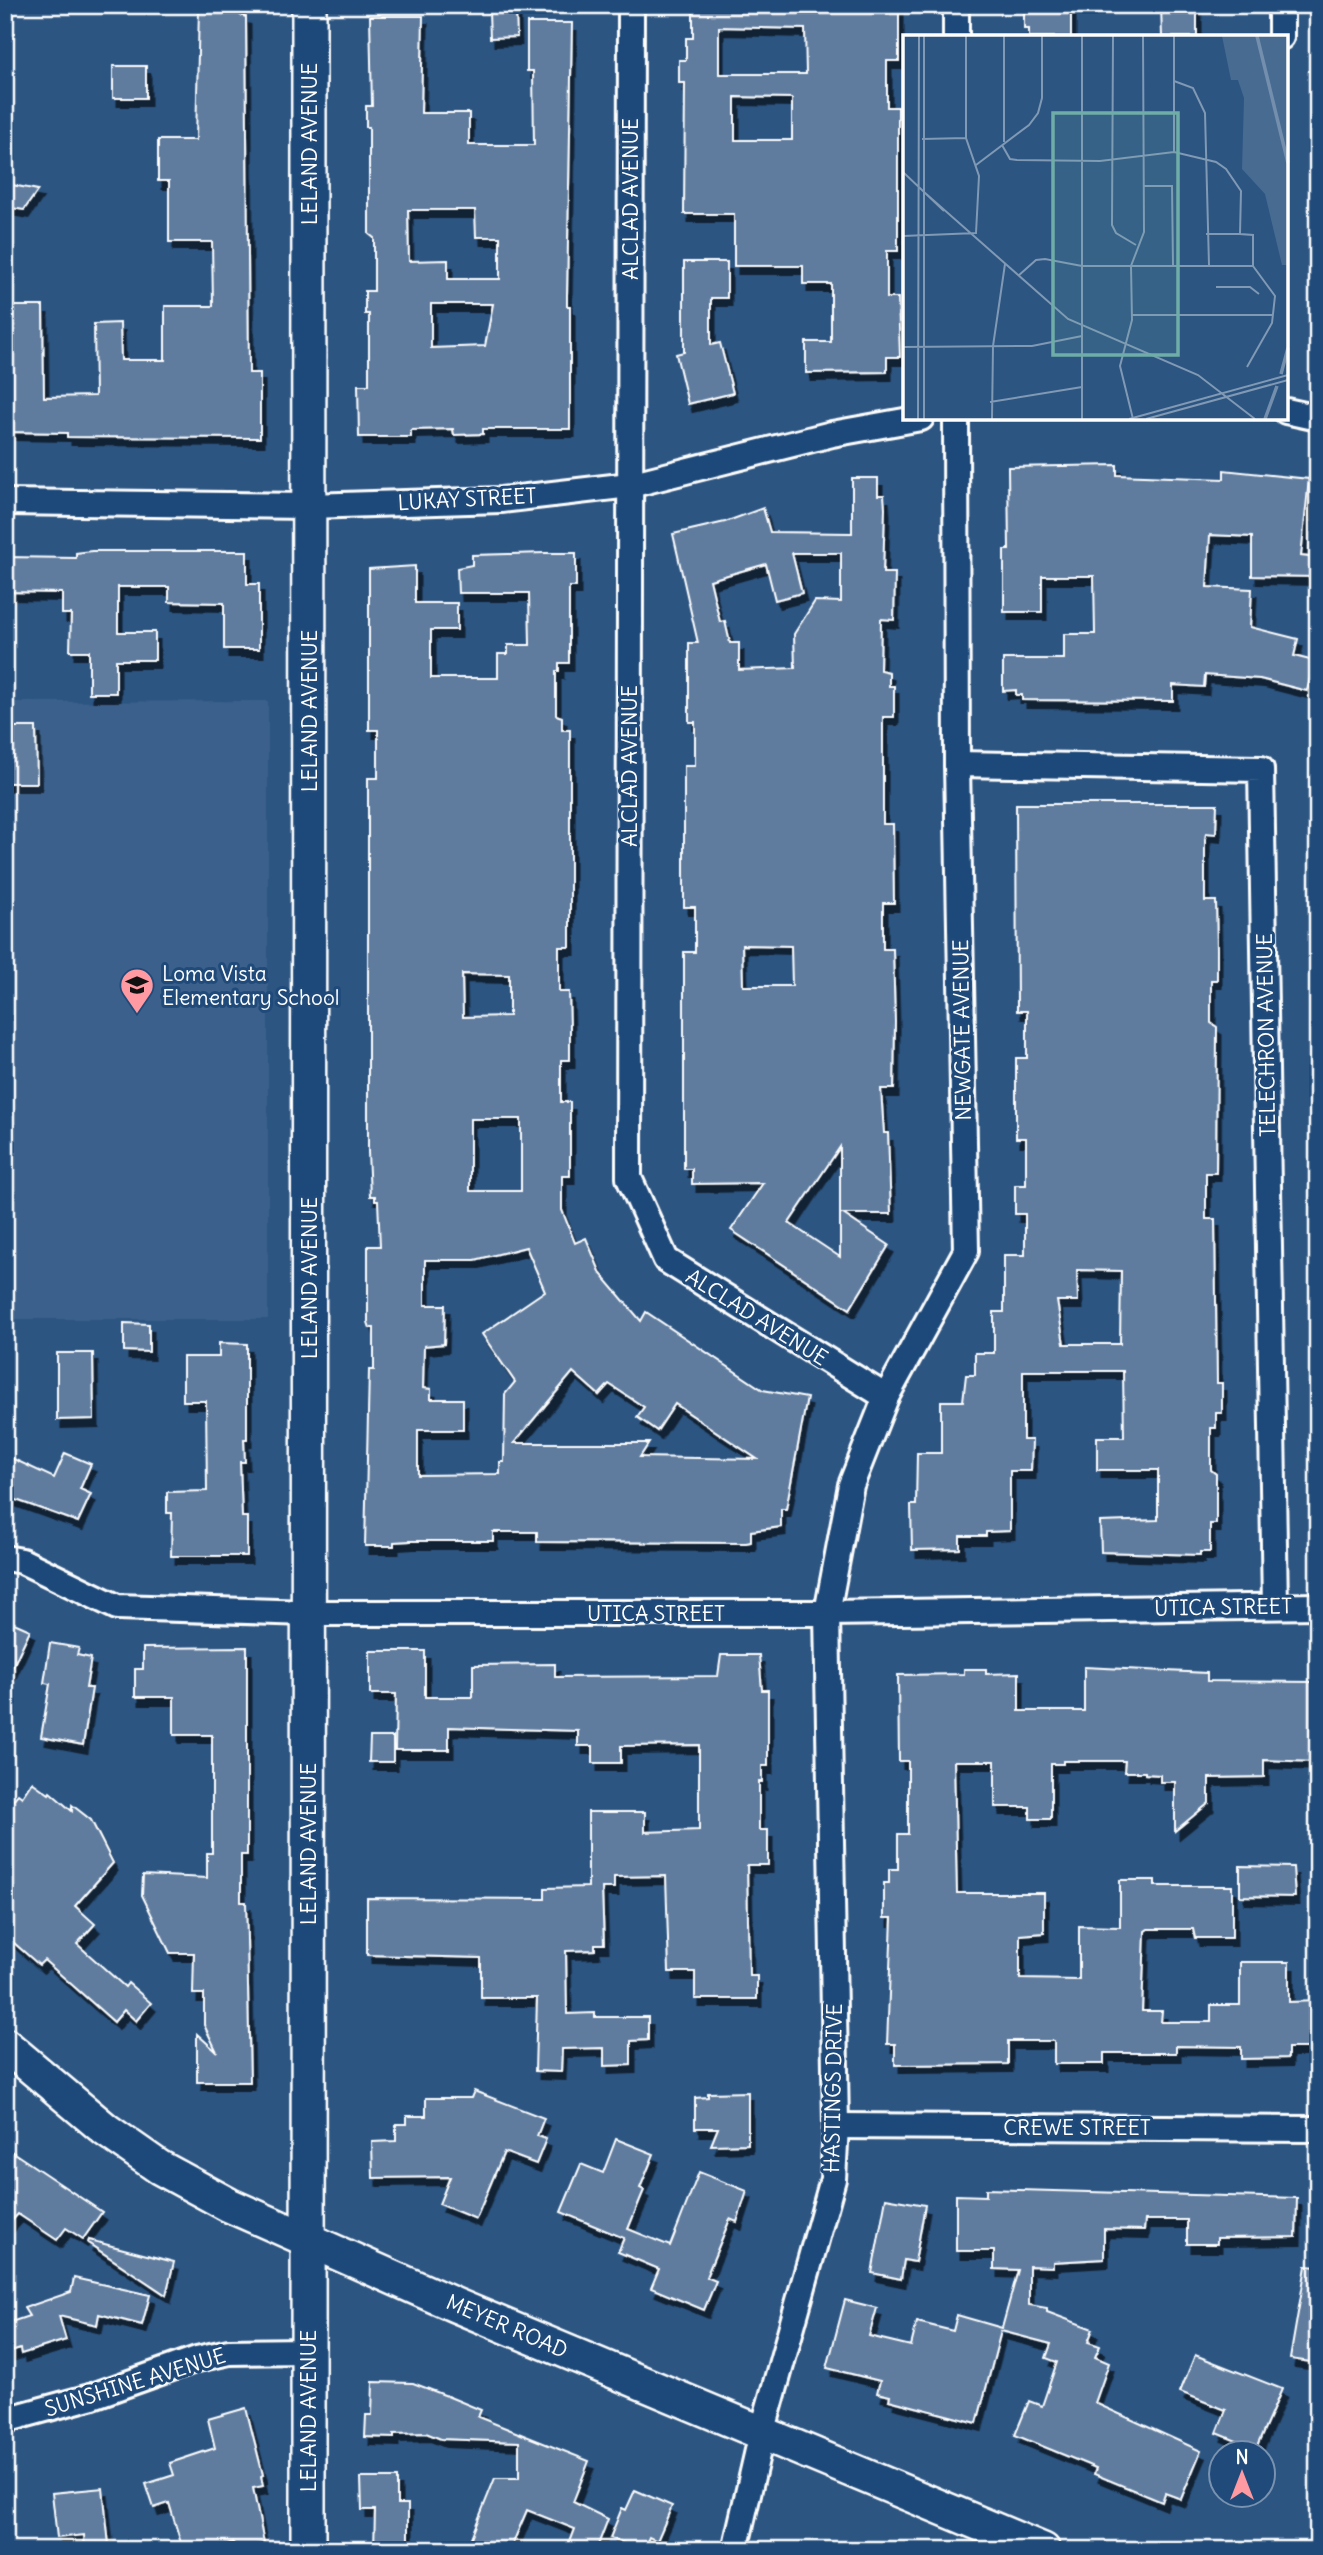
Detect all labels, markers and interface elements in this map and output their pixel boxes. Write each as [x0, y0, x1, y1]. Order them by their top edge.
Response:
inset map [903, 35, 1288, 420]
street label: LELAND AVENUE [296, 63, 323, 225]
street label: ALCLAD AVENUE [617, 118, 644, 280]
street label: LUKAY STREET [397, 482, 537, 516]
street label: LELAND AVENUE [296, 630, 323, 792]
street label: ALCLAD AVENUE [616, 685, 643, 847]
street label: TELECHRON AVENUE [1251, 933, 1281, 1137]
street label: NEWGATE AVENUE [947, 939, 977, 1121]
place label: Loma Vista Elementary School [162, 960, 339, 1011]
school or university icon: Loma Vista Elementary School [118, 966, 156, 1015]
street label: LELAND AVENUE [296, 1197, 323, 1359]
street label: ALCLAD AVENUE [681, 1263, 833, 1371]
street label: UTICA STREET [1154, 1592, 1292, 1622]
street label: UTICA STREET [587, 1600, 725, 1627]
street label: LELAND AVENUE [295, 1763, 322, 1925]
street label: HASTINGS DRIVE [818, 2003, 848, 2173]
street label: CREWE STREET [1003, 2114, 1151, 2141]
street label: MEYER ROAD [442, 2288, 572, 2364]
street label: LELAND AVENUE [295, 2330, 322, 2492]
street label: SUNSHINE AVENUE [41, 2342, 229, 2422]
north arrow [1208, 2440, 1278, 2510]
text: N [1235, 2445, 1249, 2469]

